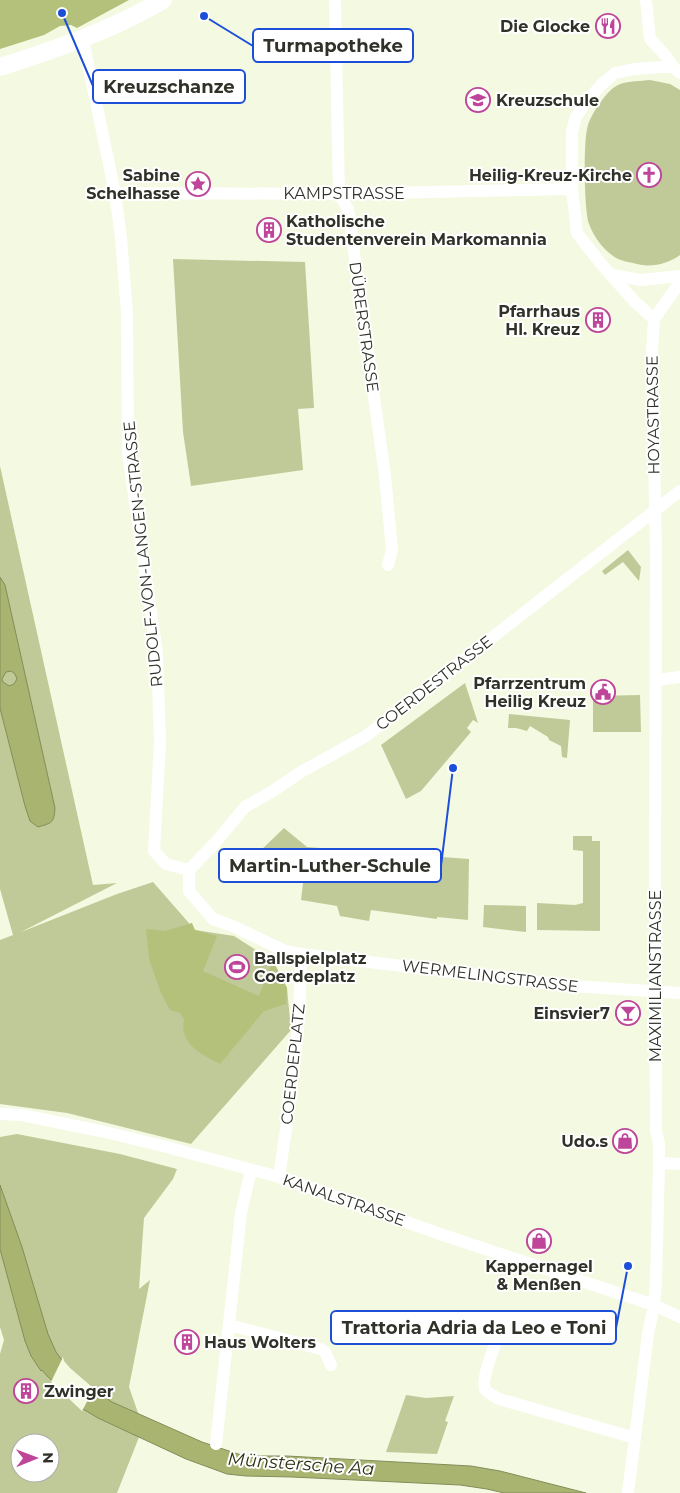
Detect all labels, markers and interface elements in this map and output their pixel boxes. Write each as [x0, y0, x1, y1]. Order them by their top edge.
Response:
restaurant icon: Die Glocke [595, 13, 621, 39]
place label: Die Glocke [500, 17, 590, 36]
callout: Turmapotheke [253, 29, 413, 62]
text: Turmapotheke [263, 35, 403, 57]
callout: Kreuzschanze [93, 70, 245, 103]
text: Kreuzschanze [103, 76, 235, 98]
school or university icon: Kreuzschule [465, 87, 491, 113]
place label: Kreuzschule [496, 91, 599, 110]
church icon: Heilig-Kreuz-Kirche [636, 162, 662, 188]
place label: Sabine Schelhasse [86, 166, 180, 203]
place label: Heilig-Kreuz-Kirche [469, 166, 632, 185]
place icon: Sabine Schelhasse [185, 171, 211, 197]
street label: KAMPSTRASSE [283, 184, 405, 203]
place label: Katholische Studentenverein Markomannia [286, 212, 547, 249]
building icon: Katholische Studentenverein Markomannia [256, 217, 282, 243]
street label: DÜRERSTRASSE [345, 260, 384, 394]
place label: Pfarrhaus Hl. Kreuz [498, 302, 580, 339]
building icon: Pfarrhaus Hl. Kreuz [585, 307, 611, 333]
street label: HOYASTRASSE [642, 355, 664, 475]
street label: RUDOLF-VON-LANGEN-STRASSE [120, 420, 166, 688]
street label: COERDESTRASSE [372, 632, 496, 734]
place label: Pfarrzentrum Heilig Kreuz [473, 674, 586, 711]
public building icon: Pfarrzentrum Heilig Kreuz [590, 679, 616, 705]
callout: Martin-Luther-Schule [219, 849, 441, 882]
text: Martin-Luther-Schule [229, 855, 431, 877]
street label: MAXIMILIANSTRASSE [646, 890, 665, 1062]
place label: Ballspielplatz Coerdeplatz [254, 949, 367, 986]
sports icon: Ballspielplatz Coerdeplatz [224, 954, 250, 980]
street label: WERMELINGSTRASSE [401, 956, 579, 996]
bar icon: Einsvier7 [615, 1000, 641, 1026]
street label: COERDEPLATZ [277, 1003, 309, 1125]
place label: Einsvier7 [533, 1004, 610, 1023]
shop icon: Udo.s [612, 1128, 638, 1154]
place label: Udo.s [561, 1132, 608, 1151]
street label: KANALSTRASSE [280, 1170, 408, 1230]
shop icon: Kappernagel & Menßen [526, 1228, 552, 1254]
place label: Kappernagel & Menßen [485, 1257, 593, 1294]
callout: Trattoria Adria da Leo e Toni [331, 1311, 616, 1344]
text: Trattoria Adria da Leo e Toni [342, 1317, 606, 1339]
building icon: Haus Wolters [174, 1329, 200, 1355]
place label: Haus Wolters [204, 1333, 317, 1352]
building icon: Zwinger [13, 1378, 39, 1404]
place label: Zwinger [44, 1382, 114, 1401]
north arrow [10, 1433, 60, 1483]
water label: Münstersche Aa [227, 1448, 375, 1480]
text: N [39, 1452, 57, 1464]

